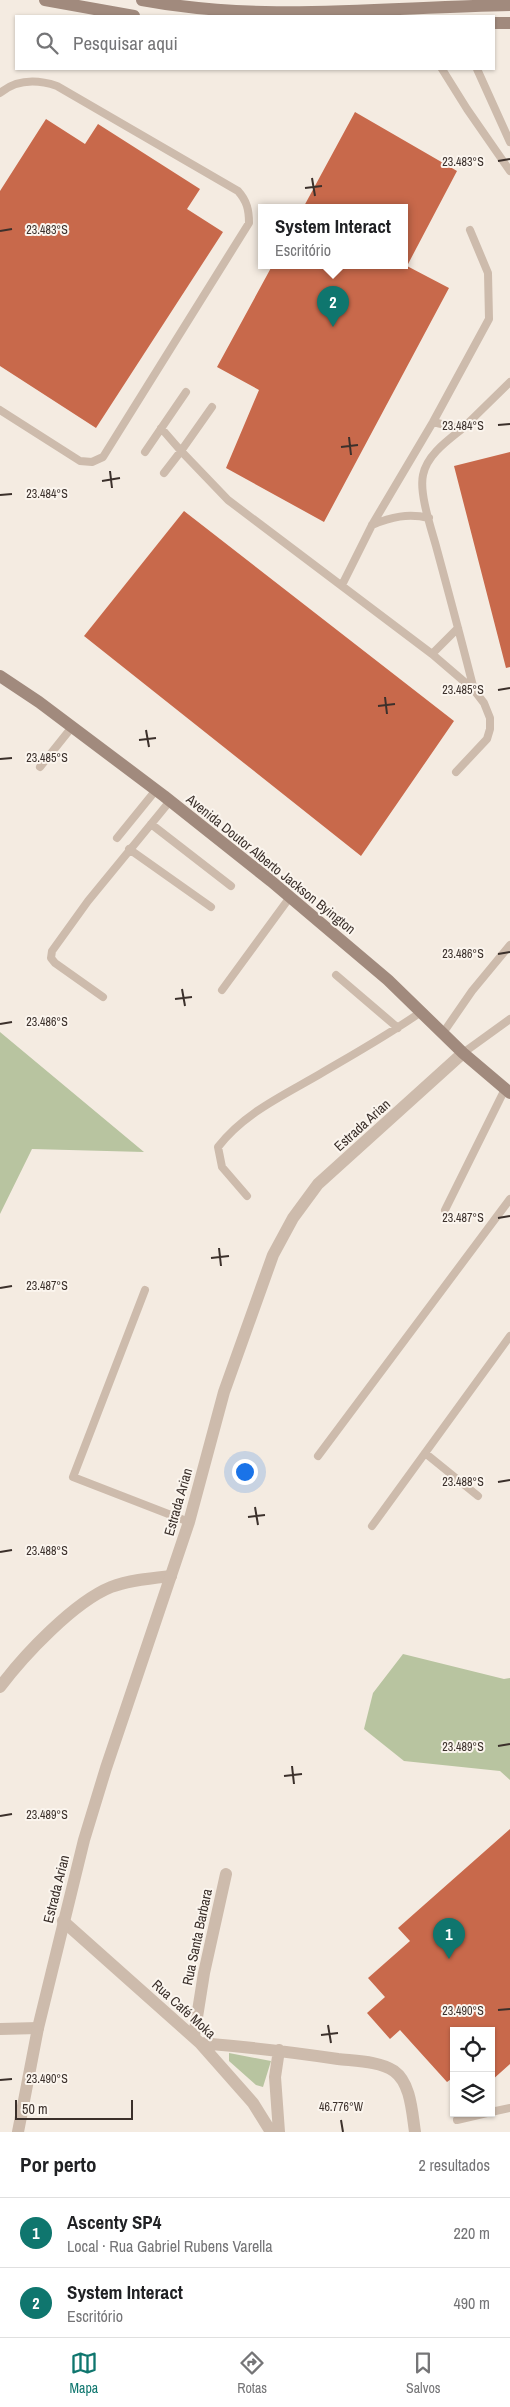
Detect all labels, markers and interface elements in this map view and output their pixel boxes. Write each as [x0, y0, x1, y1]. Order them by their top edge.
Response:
search box [15, 15, 495, 70]
icon: search [33, 29, 61, 57]
text: Pesquisar aqui [73, 30, 178, 56]
text: 23.483°S [442, 154, 484, 170]
popup [258, 204, 408, 269]
text: System Interact [275, 213, 391, 239]
text: 23.483°S [26, 222, 68, 238]
text: Escritório [275, 239, 331, 261]
pin: 2 [317, 286, 349, 327]
text: 23.484°S [442, 418, 484, 434]
text: 23.484°S [26, 486, 68, 502]
text: 23.485°S [442, 682, 484, 698]
text: 23.485°S [26, 750, 68, 766]
street label: Avenida Doutor Alberto Jackson Byington [182, 790, 359, 938]
text: 23.486°S [442, 946, 484, 962]
text: 23.486°S [26, 1014, 68, 1030]
street label: Estrada Arian [330, 1095, 394, 1155]
text: 23.487°S [442, 1210, 484, 1226]
text: 23.487°S [26, 1278, 68, 1294]
your location [232, 1459, 258, 1485]
street label: Estrada Arian [160, 1466, 196, 1538]
text: 23.488°S [442, 1474, 484, 1490]
text: 23.488°S [26, 1543, 68, 1559]
text: 23.489°S [442, 1739, 484, 1755]
text: 23.489°S [26, 1807, 68, 1823]
street label: Estrada Arian [39, 1853, 73, 1925]
street label: Rua Santa Barbara [178, 1886, 216, 1987]
pin: 1 [433, 1918, 465, 1959]
street label: Rua Café Moka [148, 1976, 220, 2043]
text: 23.490°S [442, 2003, 484, 2019]
map controls [450, 2027, 495, 2117]
button: locate [450, 2027, 495, 2072]
text: 23.490°S [26, 2071, 68, 2087]
button: layers [450, 2072, 495, 2117]
scale bar [15, 2097, 132, 2120]
text: 46.776°W [319, 2099, 364, 2115]
text: 50 m [22, 2100, 48, 2118]
text: Por perto [20, 2150, 97, 2179]
text: 2 resultados [419, 2154, 490, 2176]
text: Ascenty SP4 [67, 2209, 161, 2235]
text: 1 [32, 2222, 40, 2244]
text: 220 m [454, 2222, 490, 2244]
text: Local · Rua Gabriel Rubens Varella [67, 2235, 272, 2257]
text: System Interact [67, 2279, 183, 2305]
text: 2 [32, 2292, 40, 2314]
text: 490 m [454, 2292, 490, 2314]
text: Escritório [67, 2305, 123, 2327]
tab: Mapa [69, 2349, 98, 2397]
tab: Rotas [237, 2349, 267, 2397]
tab: Salvos [406, 2349, 441, 2397]

